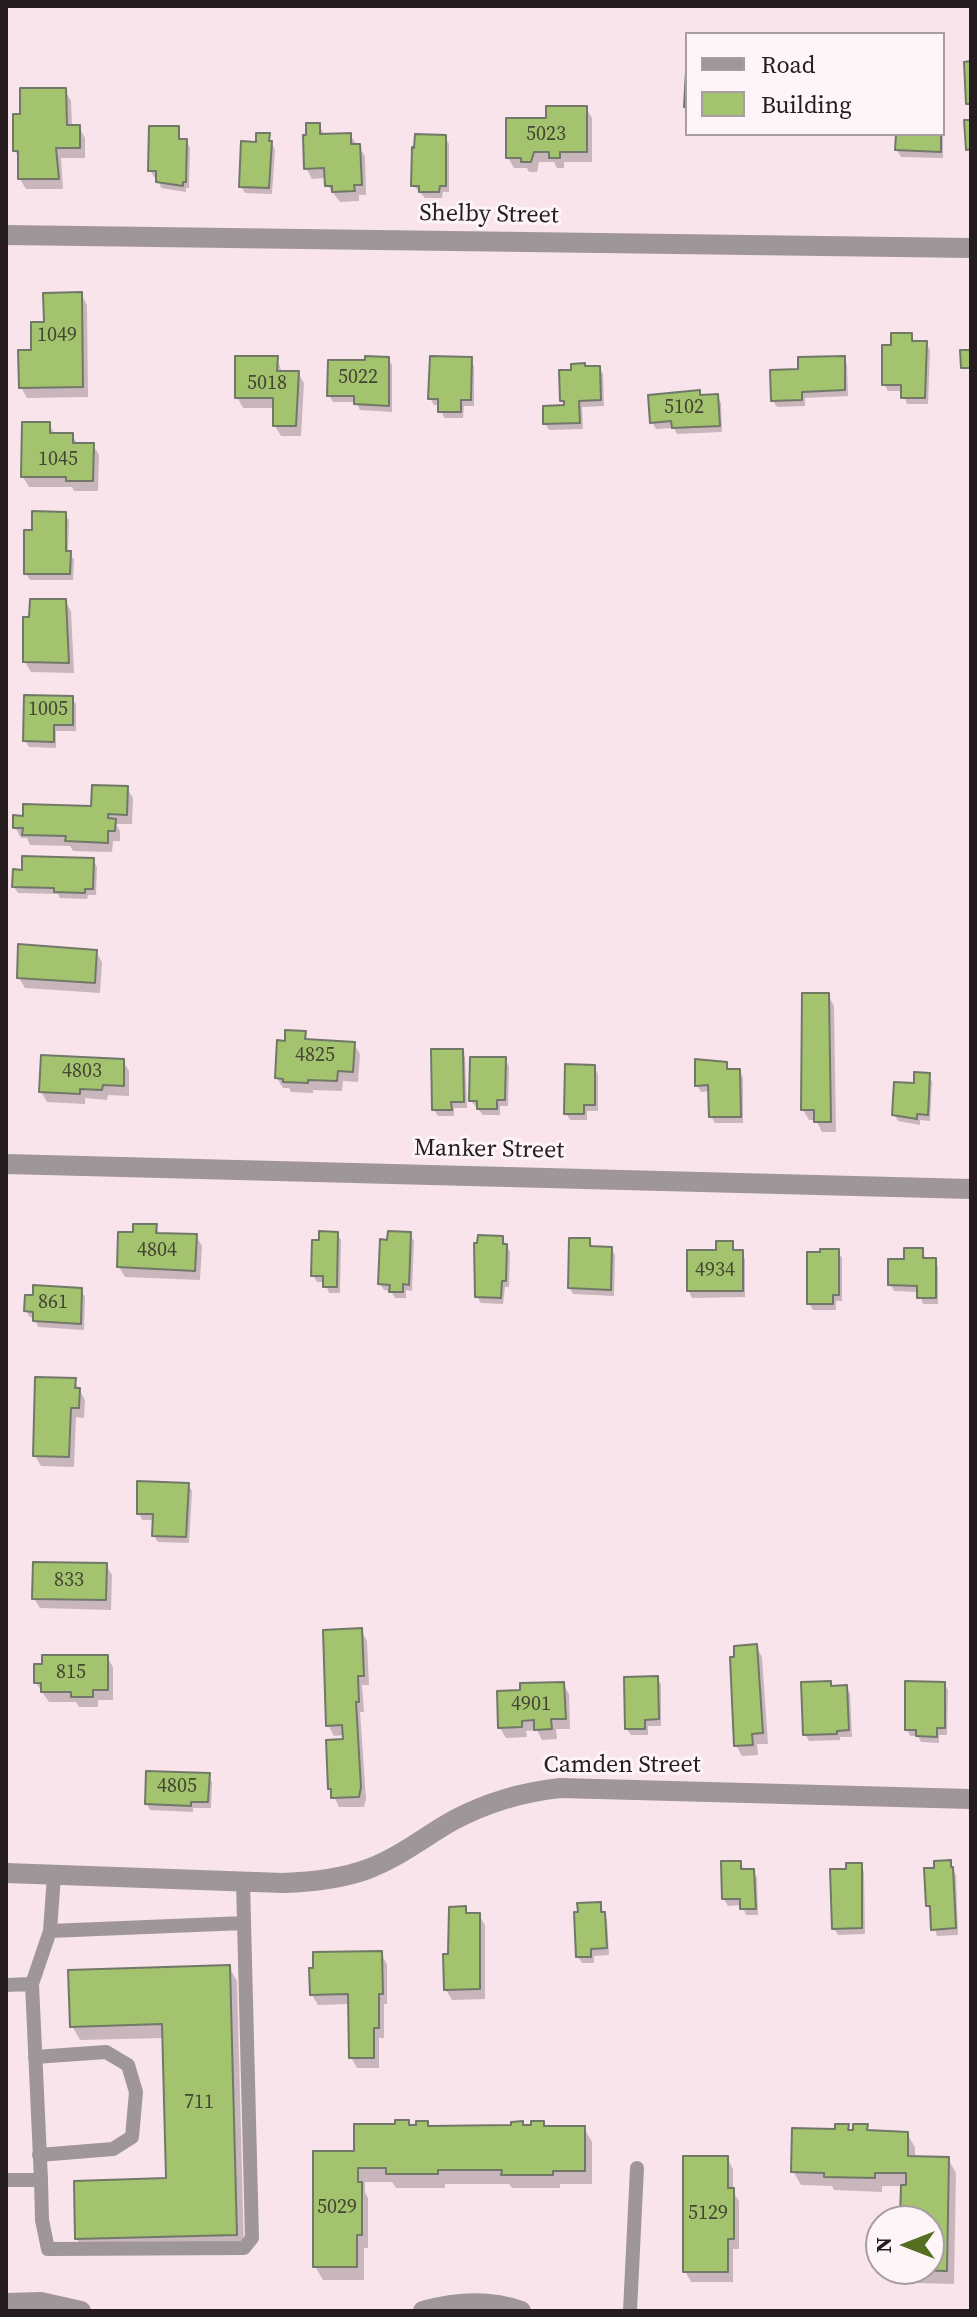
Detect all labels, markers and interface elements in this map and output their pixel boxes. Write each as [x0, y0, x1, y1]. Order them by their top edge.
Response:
legend [685, 32, 945, 136]
text: Road [761, 48, 815, 81]
text: Building [761, 88, 852, 121]
house number: 5023 [526, 123, 566, 147]
street label: Shelby Street [419, 199, 559, 231]
house number: 1049 [37, 324, 77, 348]
house number: 5022 [338, 366, 378, 390]
house number: 5018 [247, 372, 287, 396]
house number: 5102 [664, 396, 704, 420]
house number: 1045 [38, 448, 78, 472]
house number: 1005 [28, 698, 68, 722]
house number: 4825 [295, 1044, 335, 1068]
house number: 4803 [62, 1060, 102, 1084]
street label: Manker Street [414, 1134, 564, 1166]
house number: 4804 [137, 1239, 177, 1263]
house number: 4934 [695, 1259, 735, 1283]
house number: 861 [38, 1291, 68, 1315]
house number: 833 [54, 1569, 84, 1593]
house number: 815 [56, 1661, 86, 1685]
house number: 4901 [511, 1693, 551, 1717]
street label: Camden Street [544, 1752, 700, 1780]
house number: 4805 [157, 1775, 197, 1799]
house number: 711 [184, 2091, 214, 2115]
house number: 5029 [317, 2196, 357, 2220]
house number: 5129 [688, 2202, 728, 2226]
north arrow [865, 2205, 945, 2285]
text: N [868, 2237, 898, 2253]

